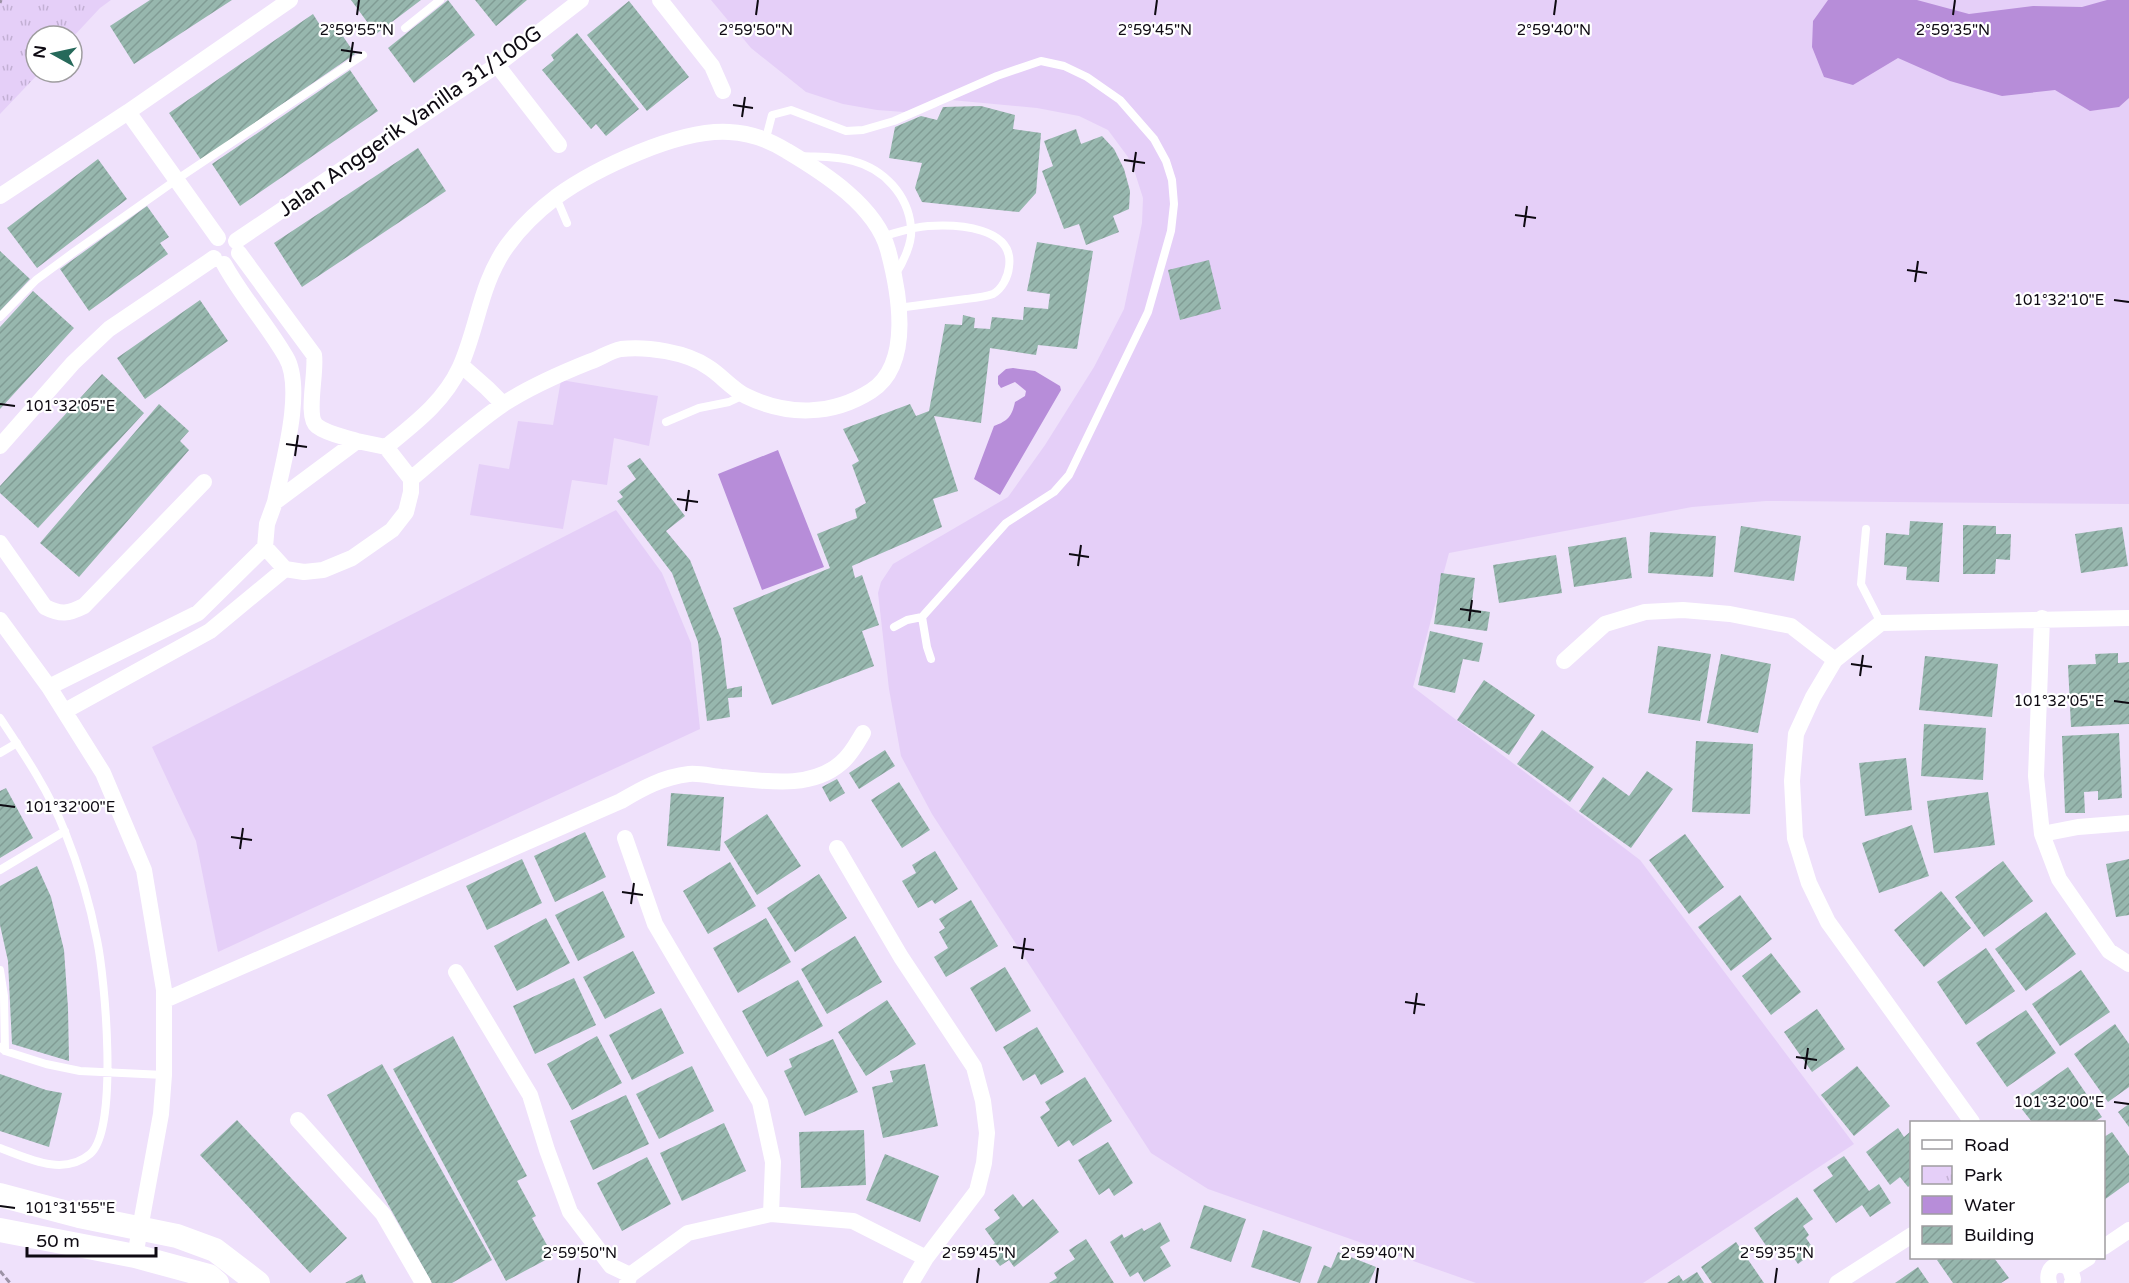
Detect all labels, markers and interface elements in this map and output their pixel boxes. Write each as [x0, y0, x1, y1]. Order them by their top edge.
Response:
street label: Jalan Anggerik Vanilla 31/100G [274, 21, 547, 222]
text: 2°59'55"N [320, 21, 394, 39]
text: 2°59'50"N [719, 21, 793, 39]
text: 2°59'45"N [1118, 21, 1192, 39]
text: 2°59'40"N [1517, 21, 1591, 39]
text: 2°59'35"N [1916, 21, 1990, 39]
north arrow [24, 24, 84, 84]
text: N [29, 44, 51, 60]
text: 101°32'10"E [2014, 291, 2104, 309]
text: 101°32'05"E [25, 397, 115, 415]
text: 101°32'05"E [2014, 692, 2104, 710]
text: 101°32'00"E [25, 798, 115, 816]
text: 101°32'00"E [2014, 1093, 2104, 1111]
legend [1910, 1121, 2105, 1259]
text: Road [1964, 1134, 2009, 1156]
text: Park [1964, 1164, 2003, 1186]
text: Water [1964, 1194, 2015, 1216]
text: 101°31'55"E [25, 1199, 115, 1217]
scale bar [27, 1220, 156, 1258]
text: Building [1964, 1224, 2034, 1246]
text: 50 m [36, 1230, 80, 1252]
text: 2°59'50"N [543, 1244, 617, 1262]
text: 2°59'45"N [942, 1244, 1016, 1262]
text: 2°59'40"N [1341, 1244, 1415, 1262]
text: 2°59'35"N [1740, 1244, 1814, 1262]

